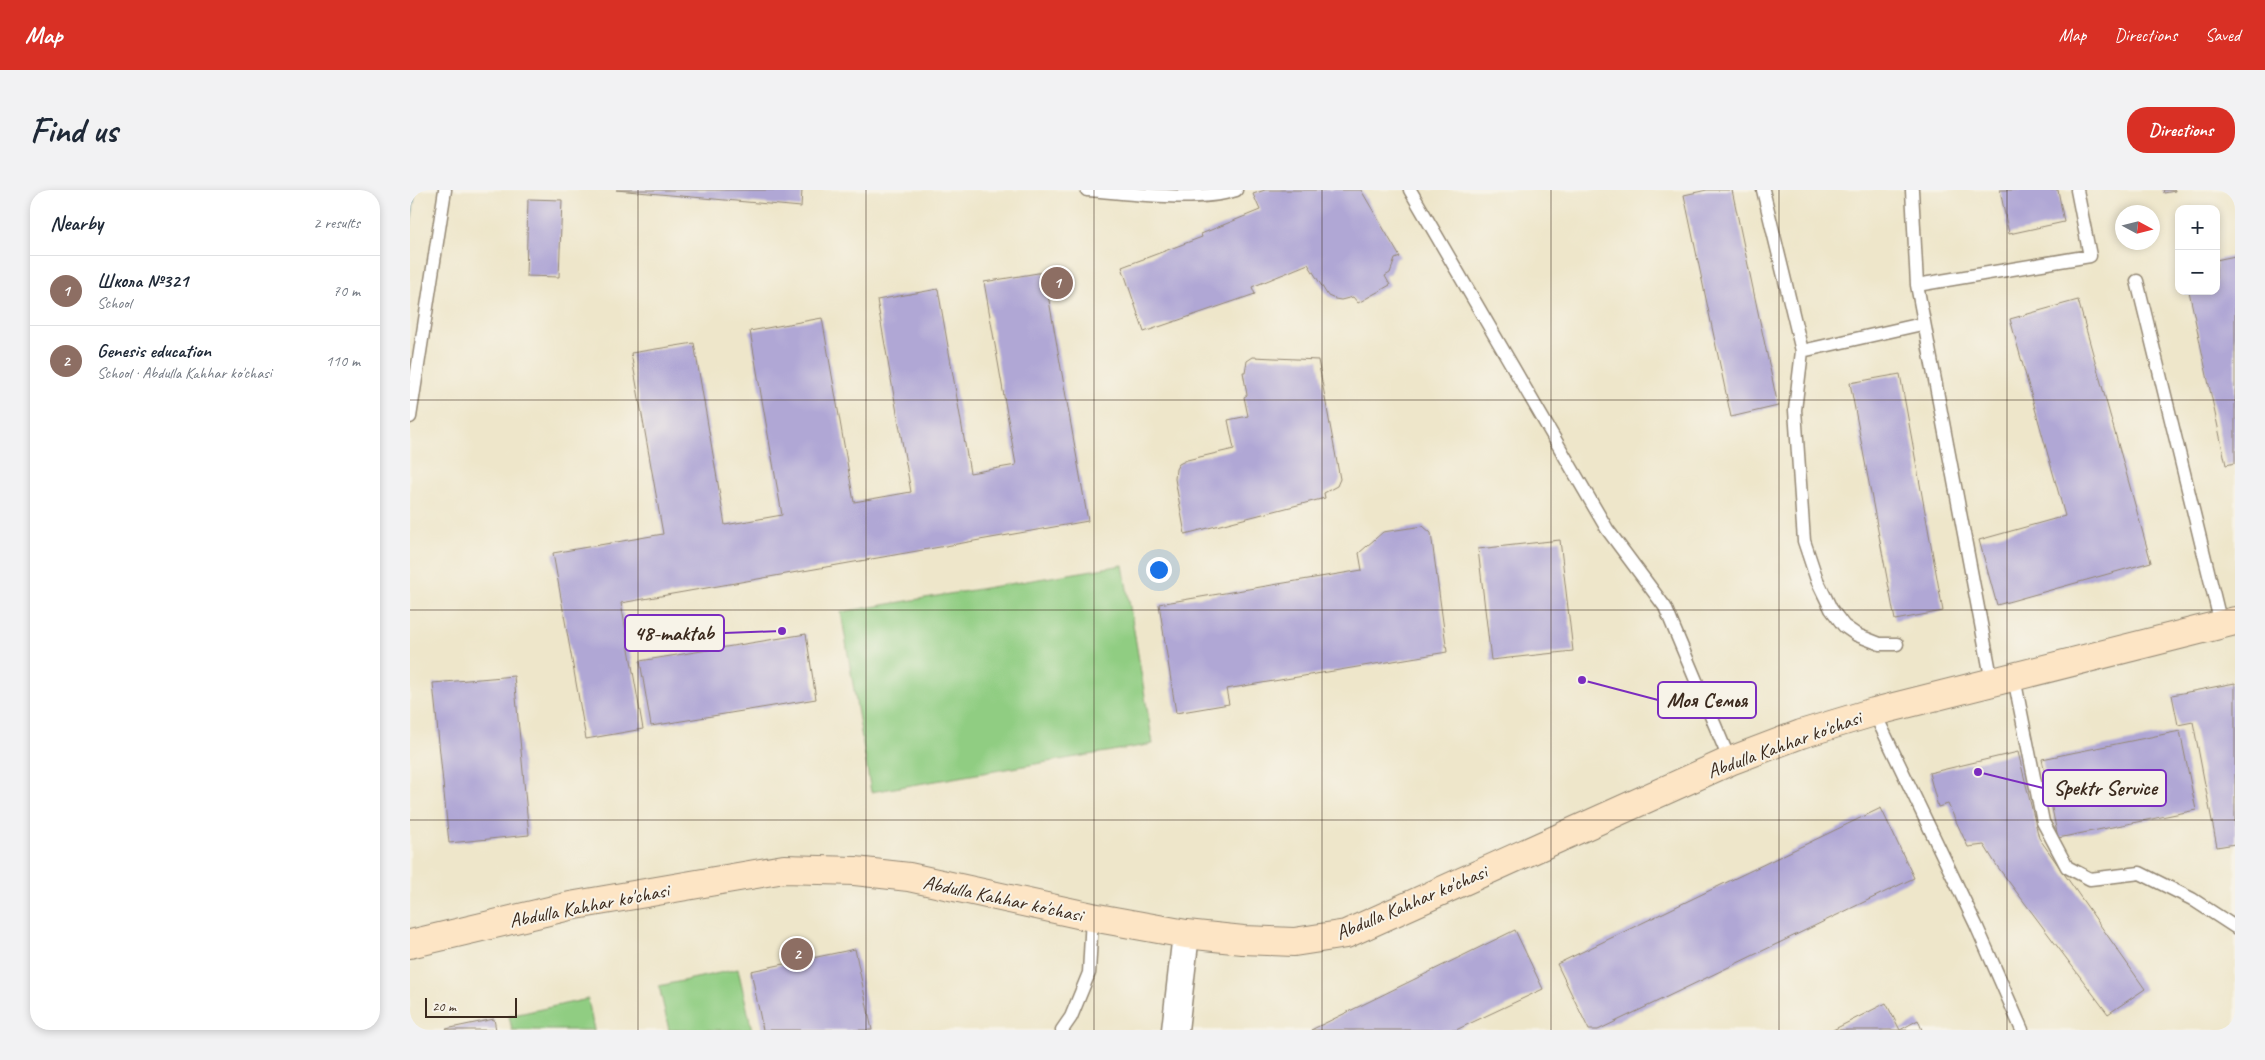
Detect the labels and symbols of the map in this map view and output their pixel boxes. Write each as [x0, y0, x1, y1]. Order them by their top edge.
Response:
north arrow [2115, 205, 2160, 250]
pin: 1 [1041, 264, 1073, 302]
your location [1146, 557, 1172, 583]
callout: 48-maktab [625, 615, 724, 651]
text: 48-maktab [634, 620, 716, 646]
callout: Моя Семья [1658, 682, 1756, 718]
text: Моя Семья [1667, 687, 1748, 713]
street label: Abdulla Kahhar ko'chasi [1704, 704, 1867, 784]
callout: Spektr Service [2043, 770, 2166, 806]
text: Spektr Service [2053, 775, 2159, 801]
street label: Abdulla Kahhar ko'chasi [1332, 858, 1493, 946]
street label: Abdulla Kahhar ko'chasi [921, 869, 1087, 928]
street label: Abdulla Kahhar ko'chasi [507, 877, 673, 933]
pin: 2 [781, 935, 813, 973]
scale bar [425, 995, 518, 1018]

